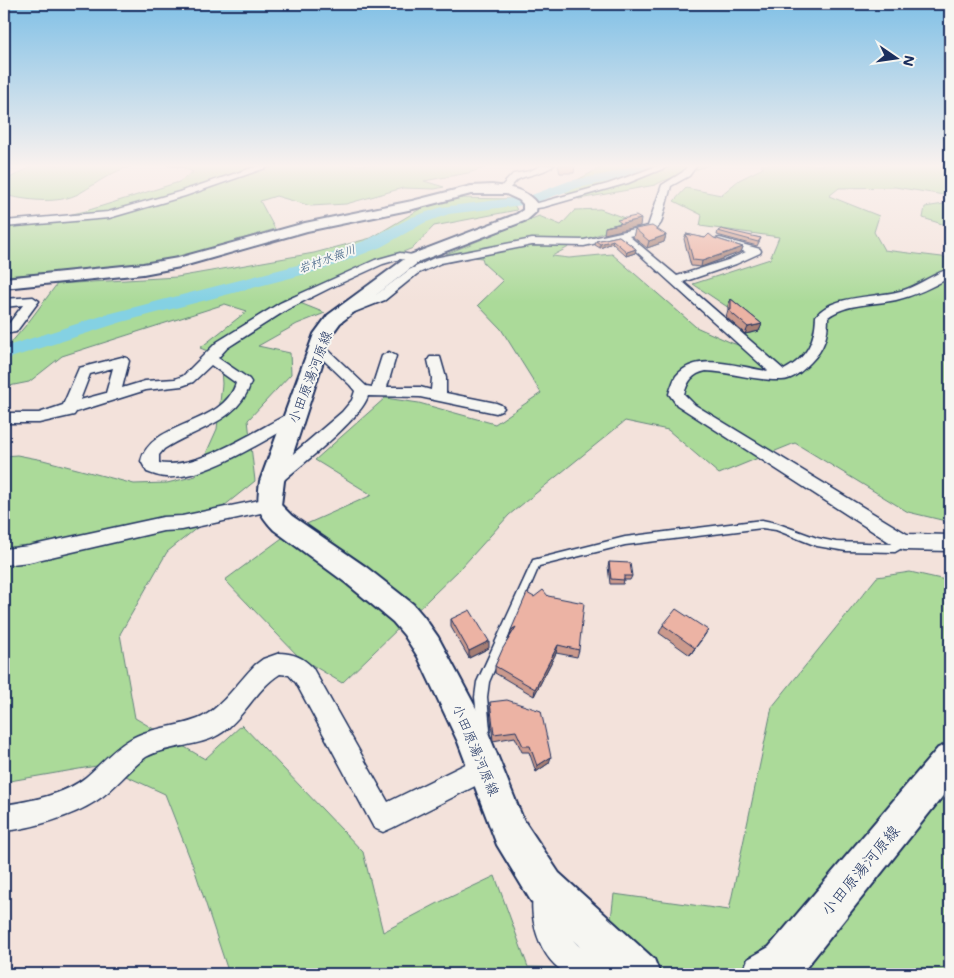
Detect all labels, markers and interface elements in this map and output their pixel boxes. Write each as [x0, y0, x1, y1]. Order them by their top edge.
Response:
north arrow [872, 32, 922, 82]
text: N [899, 54, 920, 68]
water label: 岩村水無川 [296, 240, 358, 276]
street label: 小田原湯河原線 [283, 328, 336, 426]
street label: 小田原湯河原線 [449, 701, 504, 799]
street label: 小田原湯河原線 [816, 820, 904, 919]

